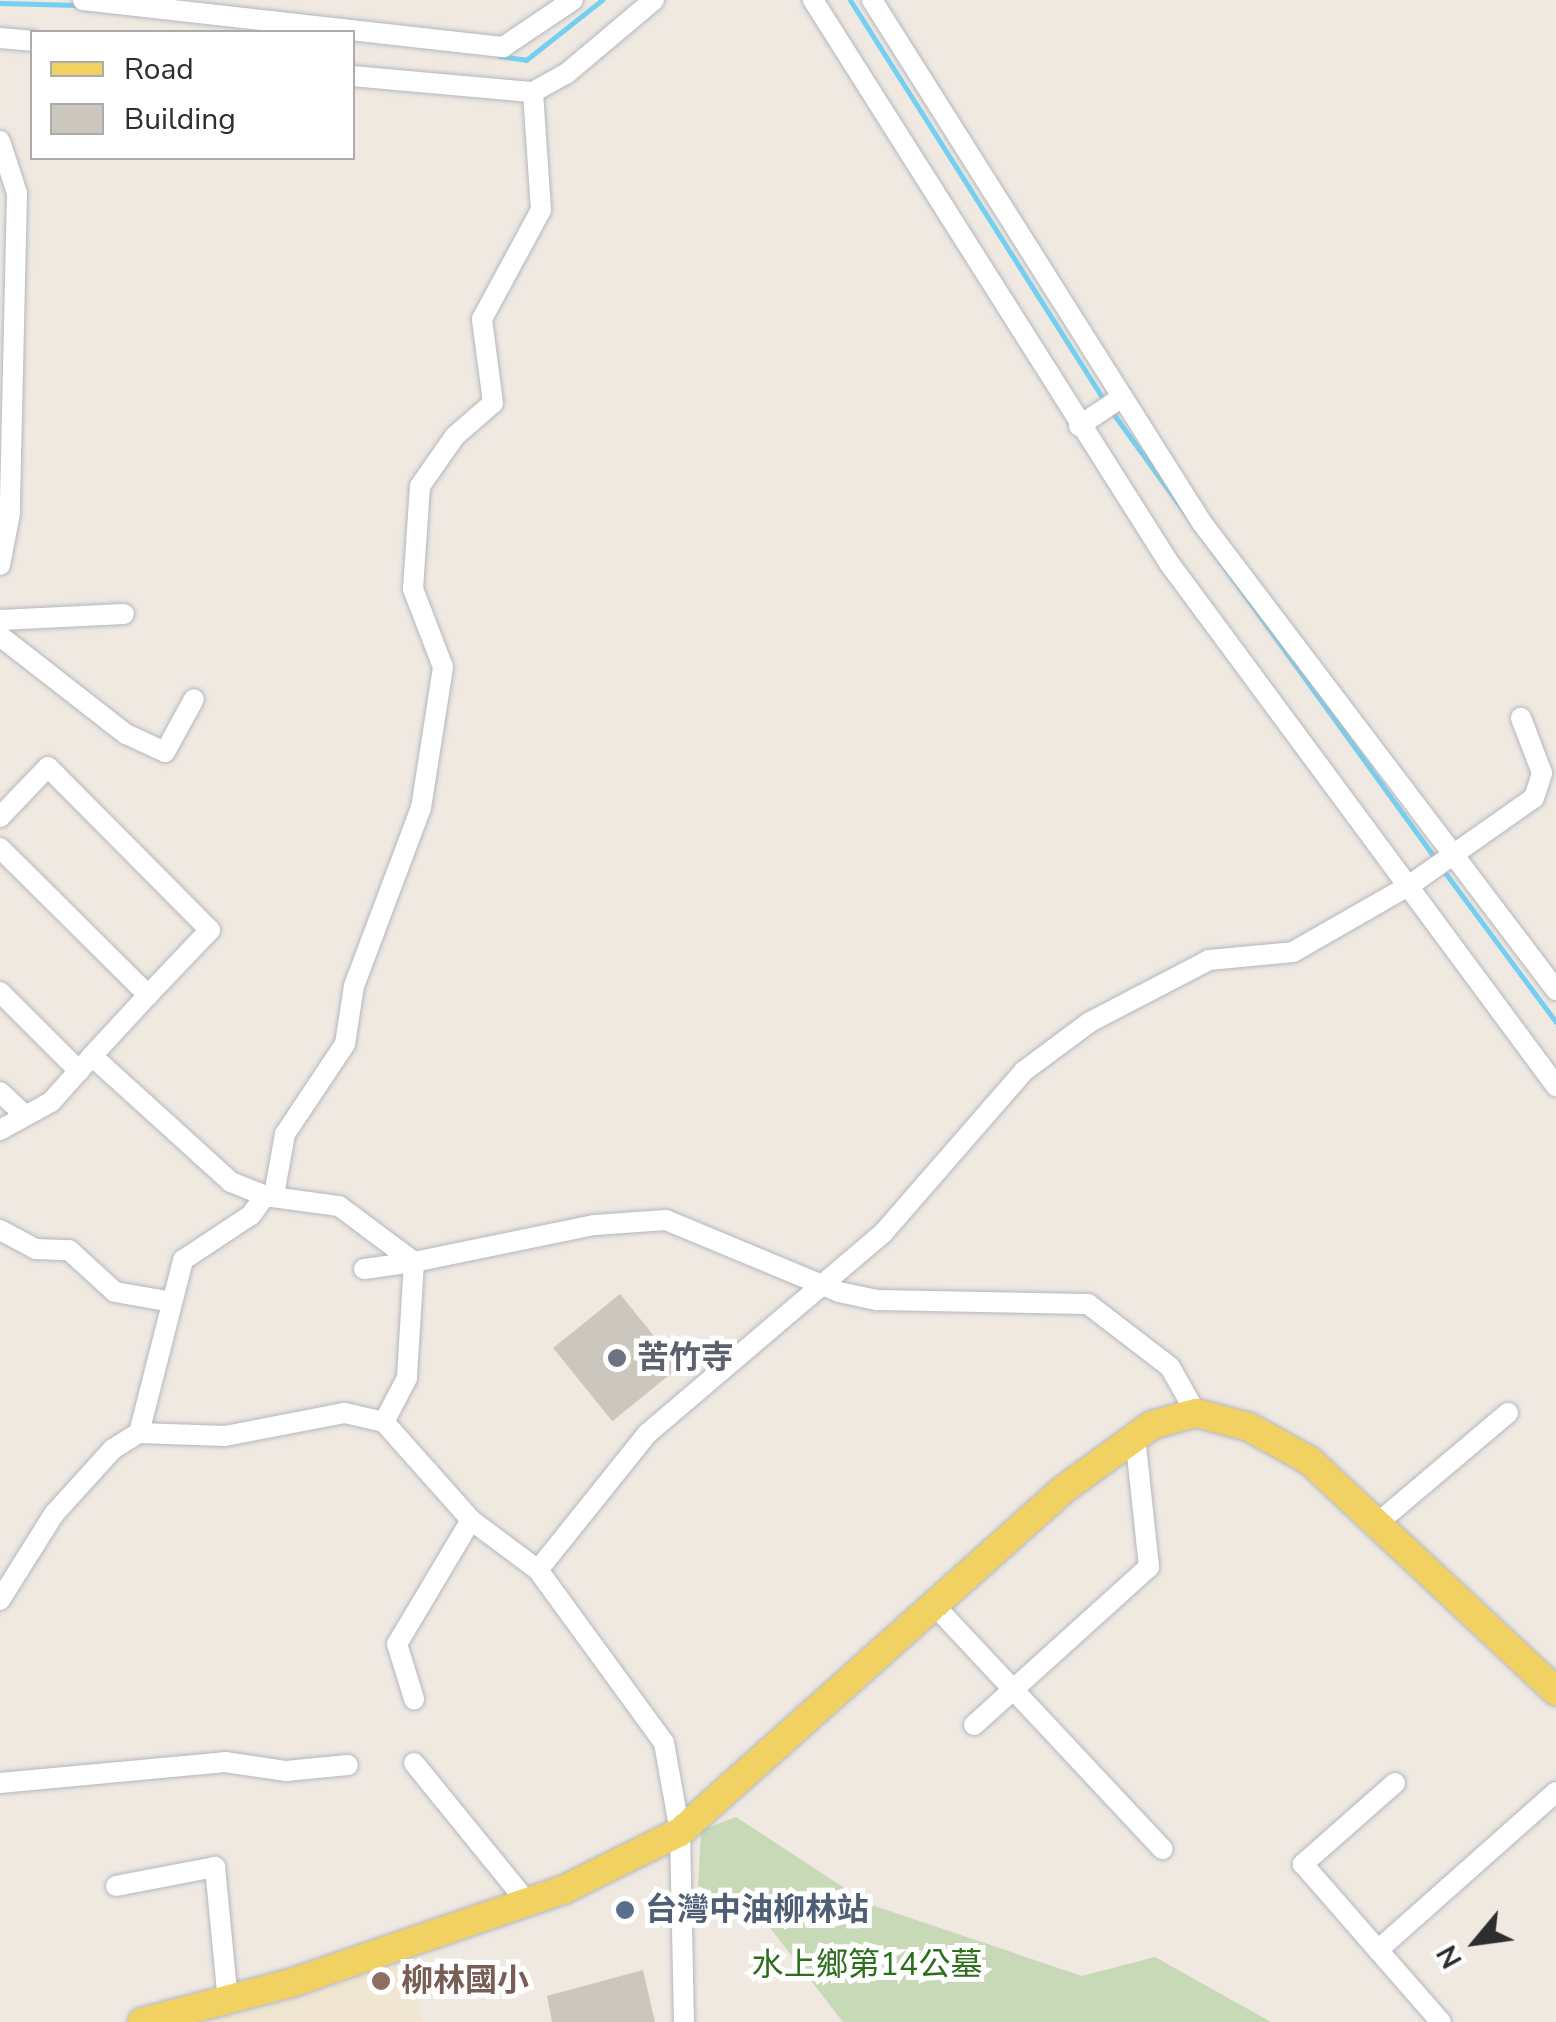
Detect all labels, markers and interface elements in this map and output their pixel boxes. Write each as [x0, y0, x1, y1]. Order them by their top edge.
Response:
legend [30, 30, 355, 160]
text: Road [124, 49, 194, 90]
text: Building [124, 99, 236, 140]
place label: 苦竹寺 [637, 1339, 733, 1377]
marker: 苦竹寺 [606, 1347, 628, 1369]
place label: 台灣中油柳林站 [645, 1891, 869, 1929]
north arrow [1426, 1892, 1526, 1992]
marker: 台灣中油柳林站 [614, 1899, 636, 1921]
text: N [1428, 1938, 1471, 1975]
park label: 水上鄉第14公墓 [752, 1946, 982, 1984]
place label: 柳林國小 [401, 1962, 529, 2000]
marker: 柳林國小 [370, 1970, 392, 1992]

